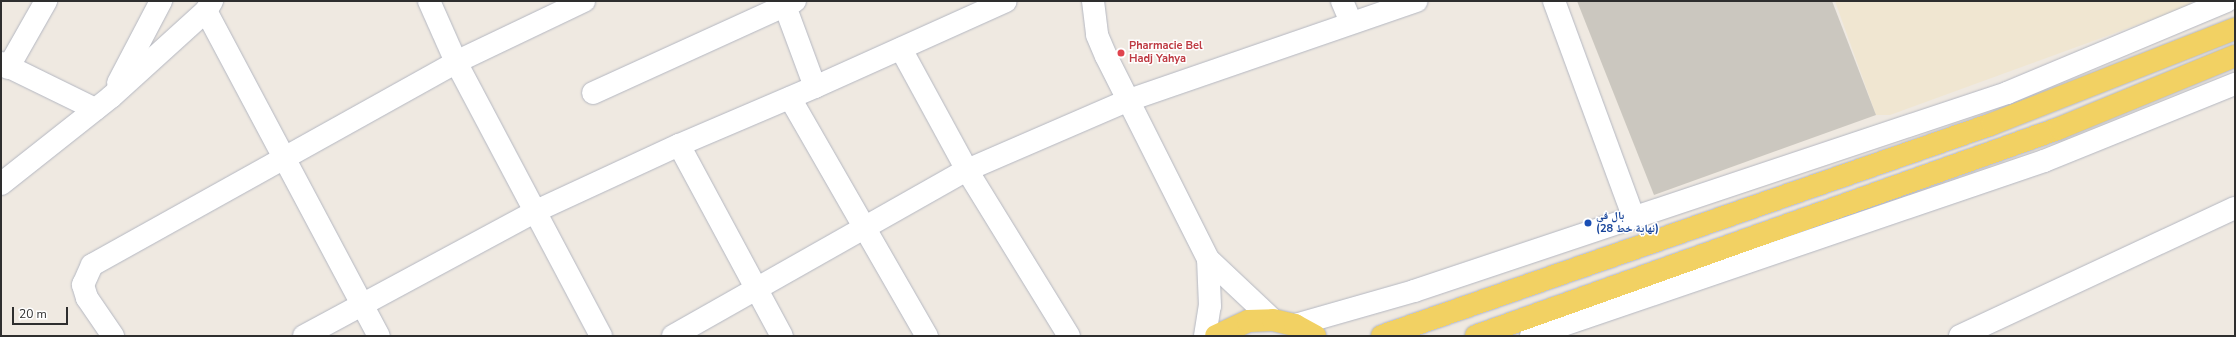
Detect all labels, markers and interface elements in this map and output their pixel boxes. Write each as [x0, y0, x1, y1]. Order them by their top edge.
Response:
place label: Pharmacie Bel Hadj Yahya [1129, 40, 1203, 66]
marker: Pharmacie Bel Hadj Yahya [1116, 48, 1126, 58]
place label: بال في (نهاية خط 28) [1596, 210, 1659, 236]
marker: بال في (نهاية خط 28) [1583, 218, 1593, 228]
scale bar [14, 299, 70, 325]
text: 20 m [19, 306, 47, 322]

